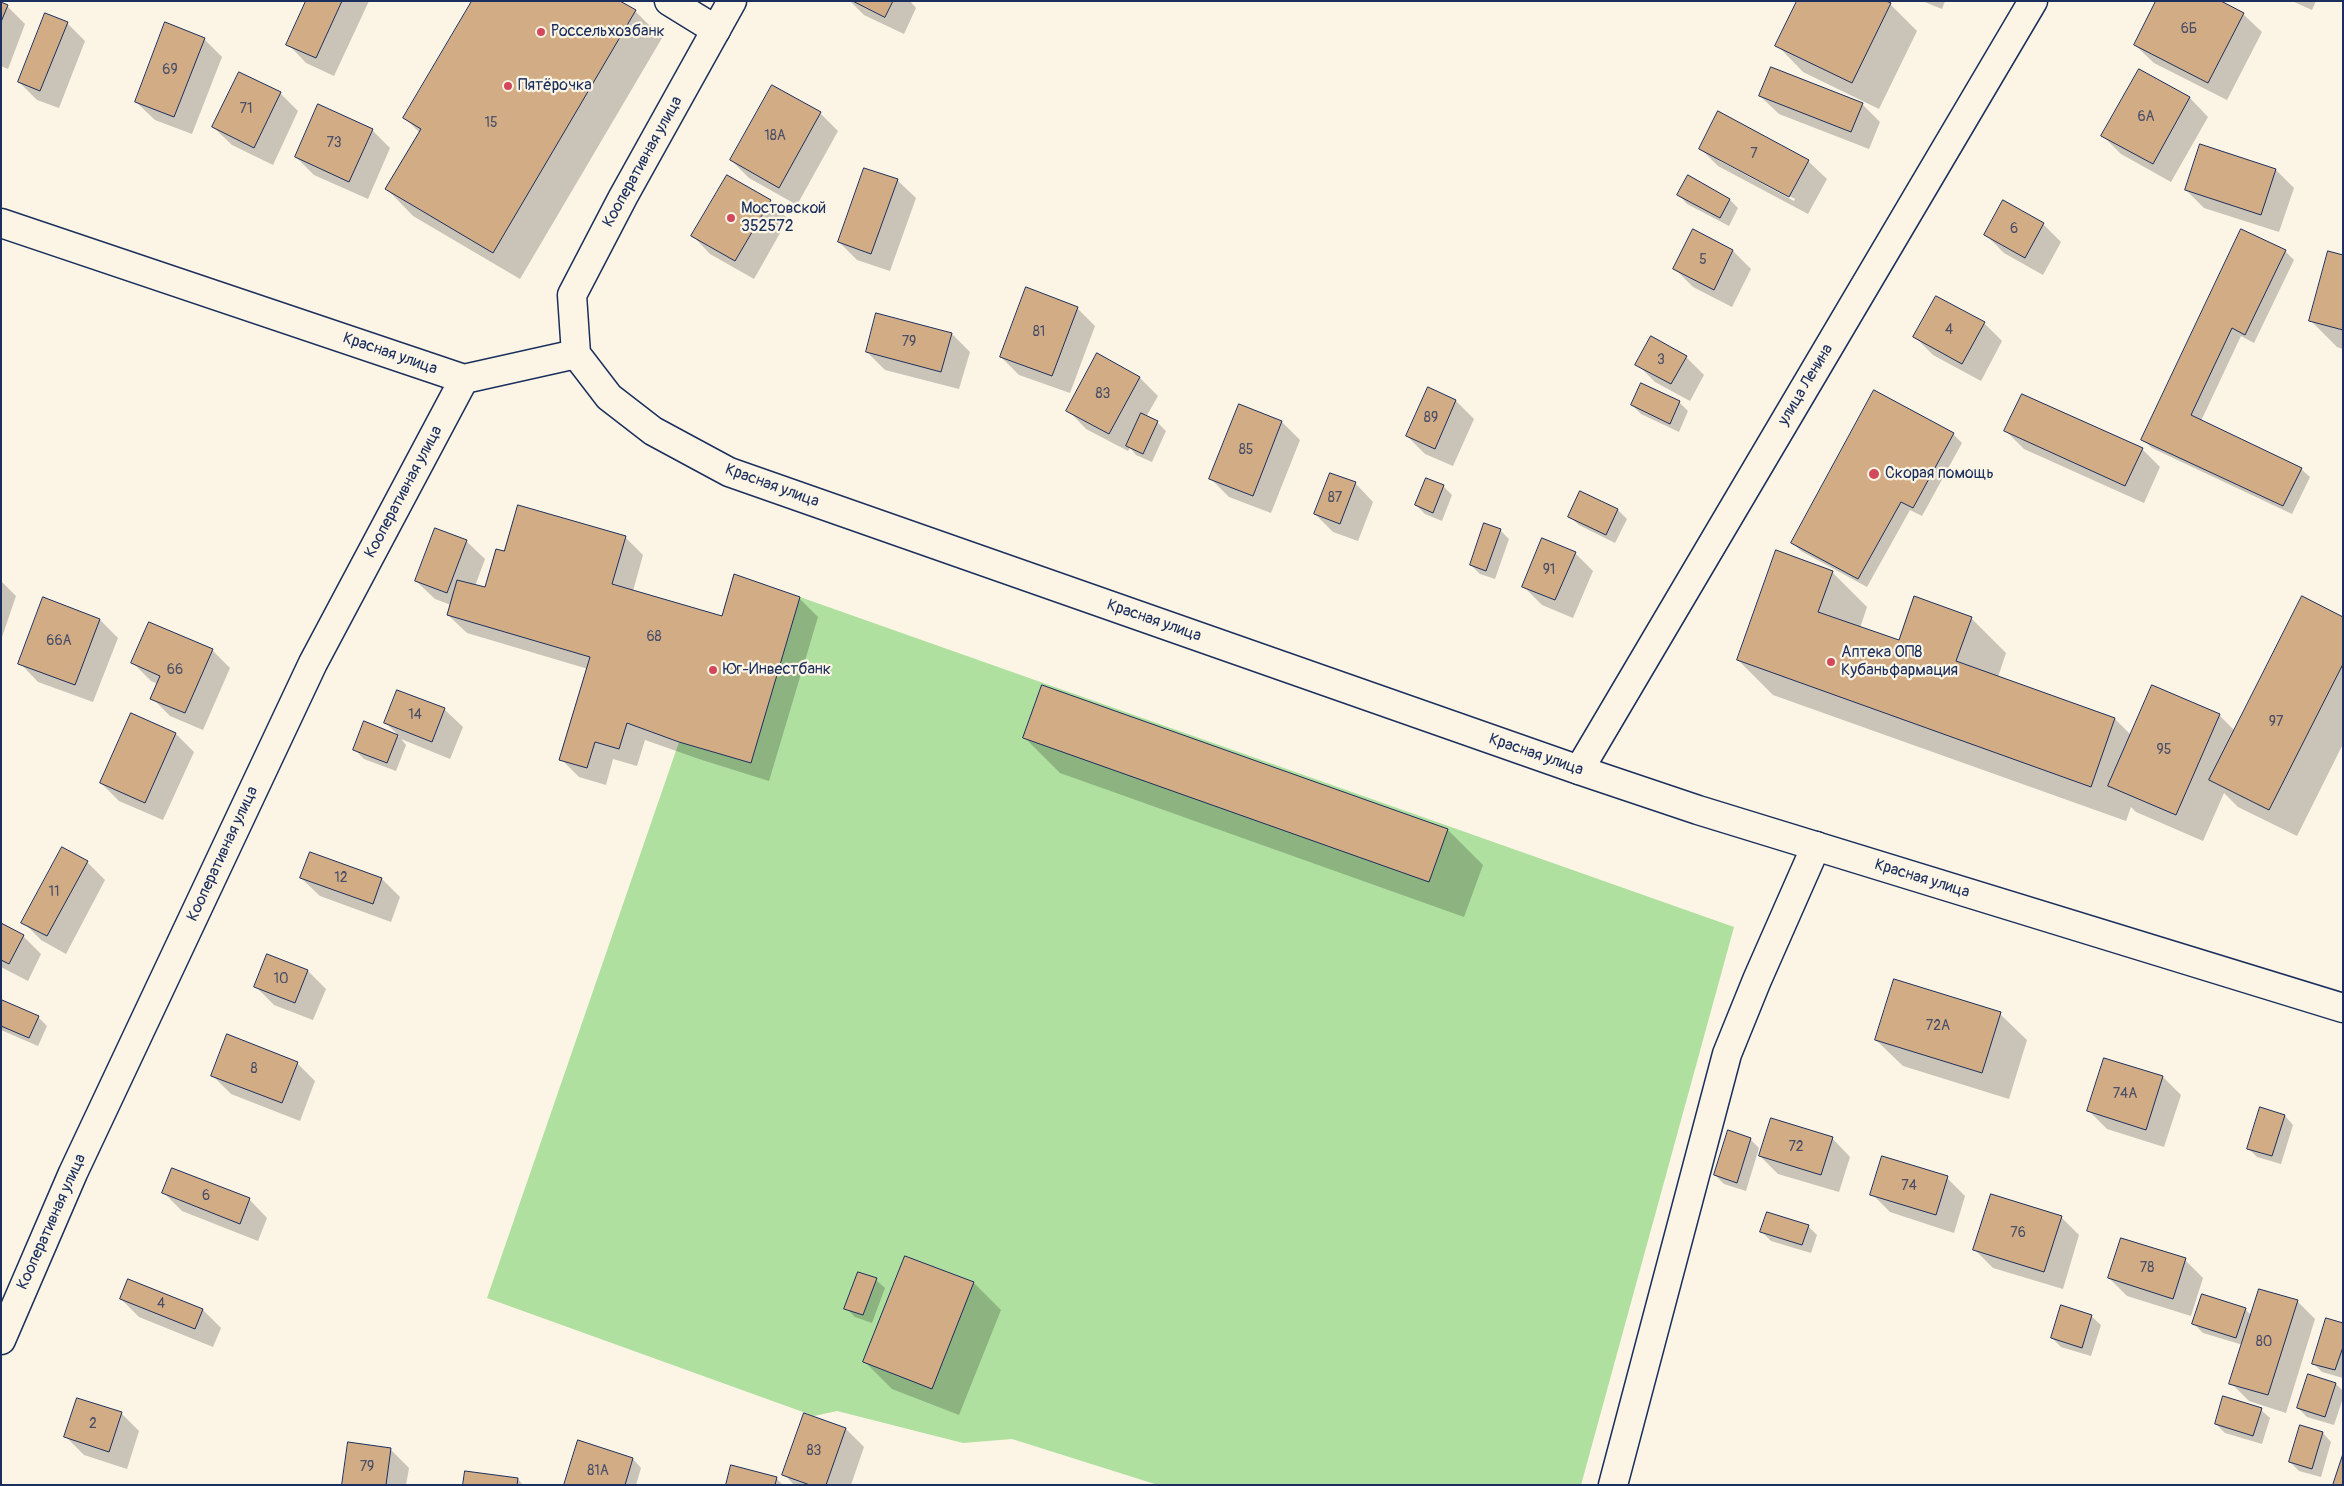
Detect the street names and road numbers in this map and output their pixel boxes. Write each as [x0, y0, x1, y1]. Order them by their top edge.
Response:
street label: Кооперативная улица [599, 93, 687, 231]
street label: Красная улица [340, 329, 440, 379]
street label: улица Ленина [1774, 341, 1838, 429]
street label: Кооперативная улица [361, 423, 447, 561]
street label: Красная улица [722, 460, 822, 512]
street label: Красная улица [1104, 596, 1204, 646]
street label: Красная улица [1486, 730, 1586, 780]
street label: Кооперативная улица [183, 783, 263, 925]
street label: Красная улица [1872, 855, 1972, 903]
street label: Кооперативная улица [13, 1151, 91, 1293]

